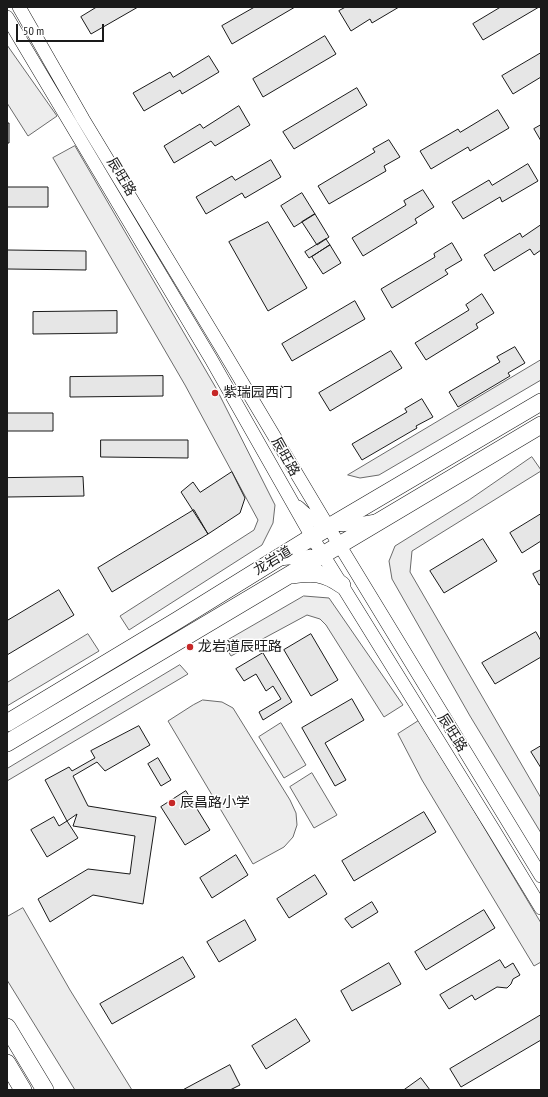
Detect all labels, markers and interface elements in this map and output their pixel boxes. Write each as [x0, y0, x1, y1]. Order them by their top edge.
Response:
scale bar [18, 16, 106, 42]
text: 50 m [23, 23, 44, 38]
street label: 辰旺路 [103, 155, 139, 199]
place label: 紫瑞园西门 [223, 385, 293, 401]
marker: 紫瑞园西门 [210, 388, 220, 398]
street label: 辰旺路 [267, 435, 303, 479]
street label: 龙岩道 [251, 543, 295, 579]
place label: 龙岩道辰旺路 [198, 639, 282, 655]
marker: 龙岩道辰旺路 [185, 642, 195, 652]
street label: 辰旺路 [434, 711, 470, 755]
place label: 辰昌路小学 [180, 795, 250, 811]
marker: 辰昌路小学 [167, 798, 177, 808]

